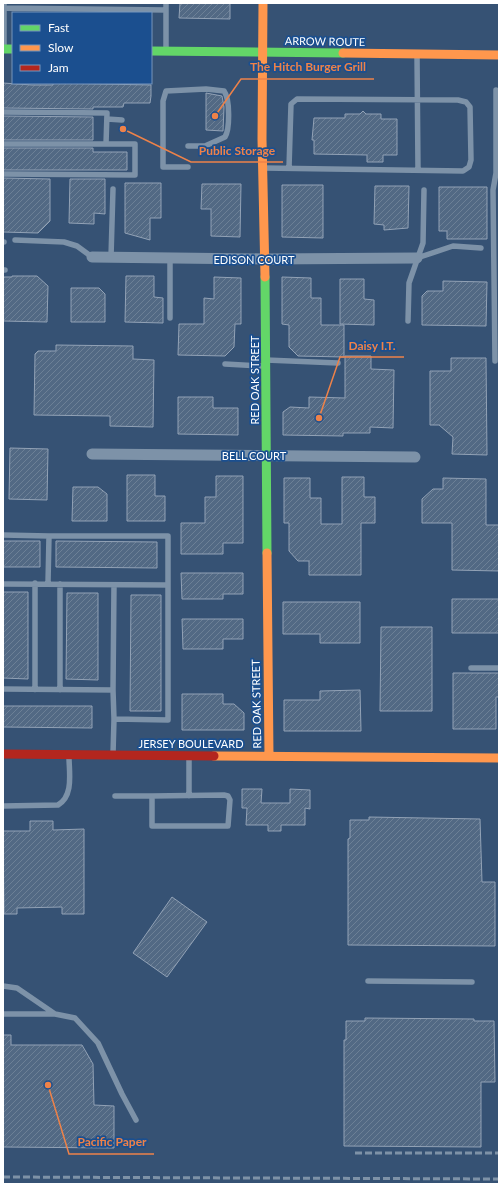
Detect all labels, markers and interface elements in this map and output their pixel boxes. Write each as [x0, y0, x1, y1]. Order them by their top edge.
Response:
legend [12, 12, 152, 84]
text: Fast [48, 20, 70, 35]
street label: ARROW ROUTE [285, 34, 365, 48]
text: Slow [48, 40, 74, 55]
callout: The Hitch Burger Grill [241, 55, 374, 79]
text: The Hitch Burger Grill [250, 59, 366, 74]
text: Jam [48, 60, 69, 75]
callout: Public Storage [191, 138, 283, 162]
text: Public Storage [199, 143, 276, 158]
street label: EDISON COURT [213, 253, 295, 266]
callout: Daisy I.T. [340, 333, 404, 357]
street label: RED OAK STREET [248, 335, 261, 425]
text: Daisy I.T. [348, 338, 396, 353]
street label: BELL COURT [222, 449, 287, 462]
street label: RED OAK STREET [249, 659, 263, 749]
street label: JERSEY BOULEVARD [138, 737, 244, 750]
callout: Pacific Paper [69, 1130, 154, 1154]
text: Pacific Paper [77, 1134, 147, 1149]

